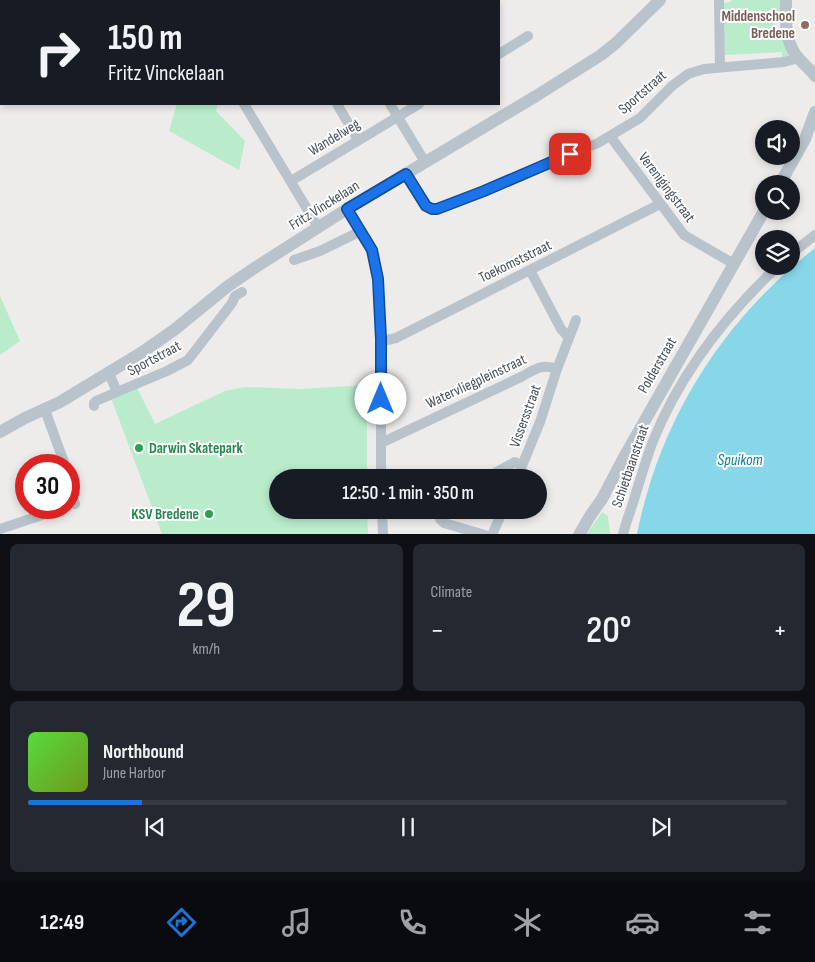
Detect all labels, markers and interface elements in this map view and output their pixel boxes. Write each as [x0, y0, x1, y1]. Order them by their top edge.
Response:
place label: Middenschool Bredene [721, 7, 795, 43]
text: 150 m [108, 17, 182, 60]
marker: Middenschool Bredene [799, 19, 811, 31]
icon: right [25, 20, 90, 85]
text: Fritz Vinckelaan [108, 60, 225, 87]
street label: Sportstraat [614, 66, 671, 119]
street label: Wandelweg [305, 115, 364, 160]
map controls [755, 120, 800, 275]
button: sound [755, 120, 800, 165]
pin [549, 133, 591, 175]
icon: arrive [556, 140, 584, 168]
street label: Verenigingstraat [634, 148, 699, 226]
button: search [755, 175, 800, 220]
street label: Fritz Vinckelaan [286, 176, 363, 235]
button: layers [755, 230, 800, 275]
street label: Toekomststraat [476, 235, 555, 287]
street label: Polderstraat [634, 333, 681, 397]
street label: Sportstraat [124, 336, 185, 380]
street label: Watervliegpleinstraat [423, 350, 530, 413]
position arrow [354, 372, 406, 424]
street label: Vissersstraat [505, 382, 546, 450]
street label: Schietbaanstraat [607, 422, 654, 510]
place label: Darwin Skatepark [149, 439, 244, 458]
marker: Darwin Skatepark [133, 442, 145, 454]
water label: Spuikom [718, 451, 762, 470]
speed limit sign: 30 [15, 454, 80, 519]
text: 12:50 · 1 min · 350 m [342, 482, 474, 505]
place label: KSV Bredene [131, 505, 199, 524]
marker: KSV Bredene [203, 508, 215, 520]
text: 29 [177, 568, 236, 646]
text: Climate [431, 583, 472, 602]
text: 20° [586, 608, 632, 653]
text: − [431, 614, 444, 647]
text: + [773, 614, 787, 647]
text: km/h [192, 640, 220, 659]
text: Northbound [103, 741, 184, 764]
text: June Harbor [103, 764, 166, 783]
icon: previous [141, 813, 169, 841]
icon: pause [394, 813, 422, 841]
icon: next [647, 813, 675, 841]
icon: directions [164, 905, 199, 940]
icon: music [279, 905, 314, 940]
icon: phone [395, 905, 430, 940]
icon: climate [510, 905, 545, 940]
icon: car [625, 905, 660, 940]
icon: filters [740, 905, 775, 940]
text: 12:49 [40, 909, 84, 936]

